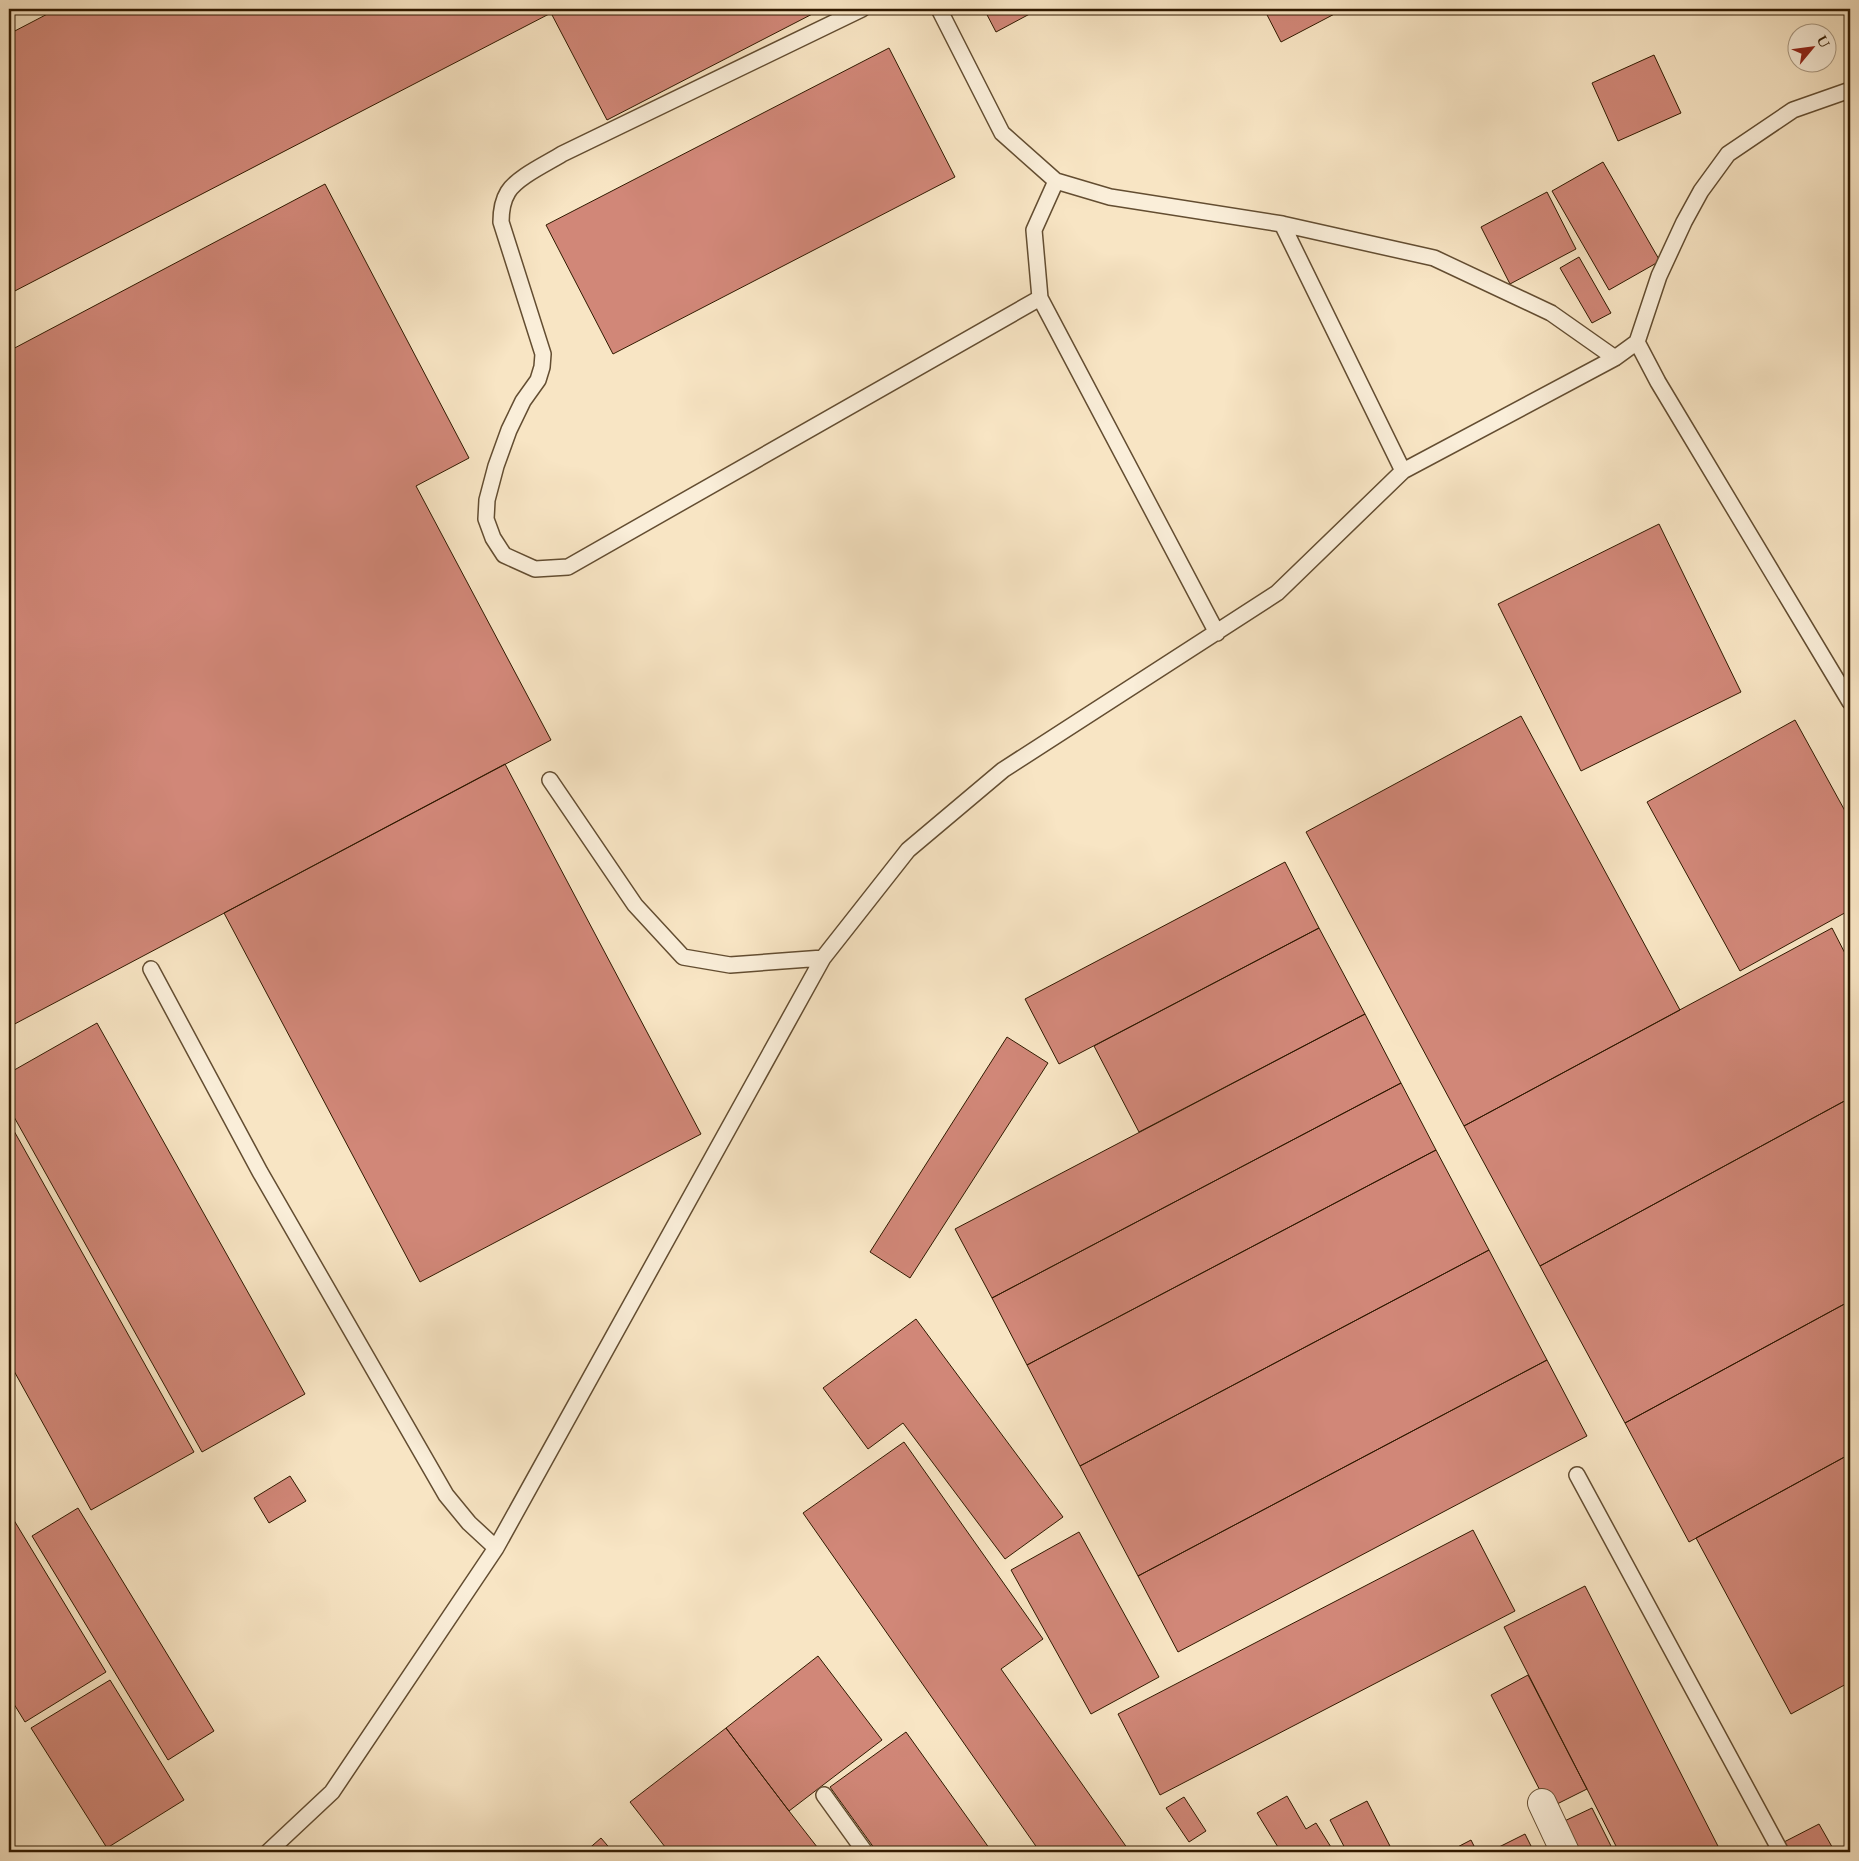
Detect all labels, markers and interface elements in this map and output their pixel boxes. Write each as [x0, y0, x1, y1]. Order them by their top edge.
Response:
north arrow [1786, 22, 1836, 72]
text: U [1812, 32, 1834, 52]

